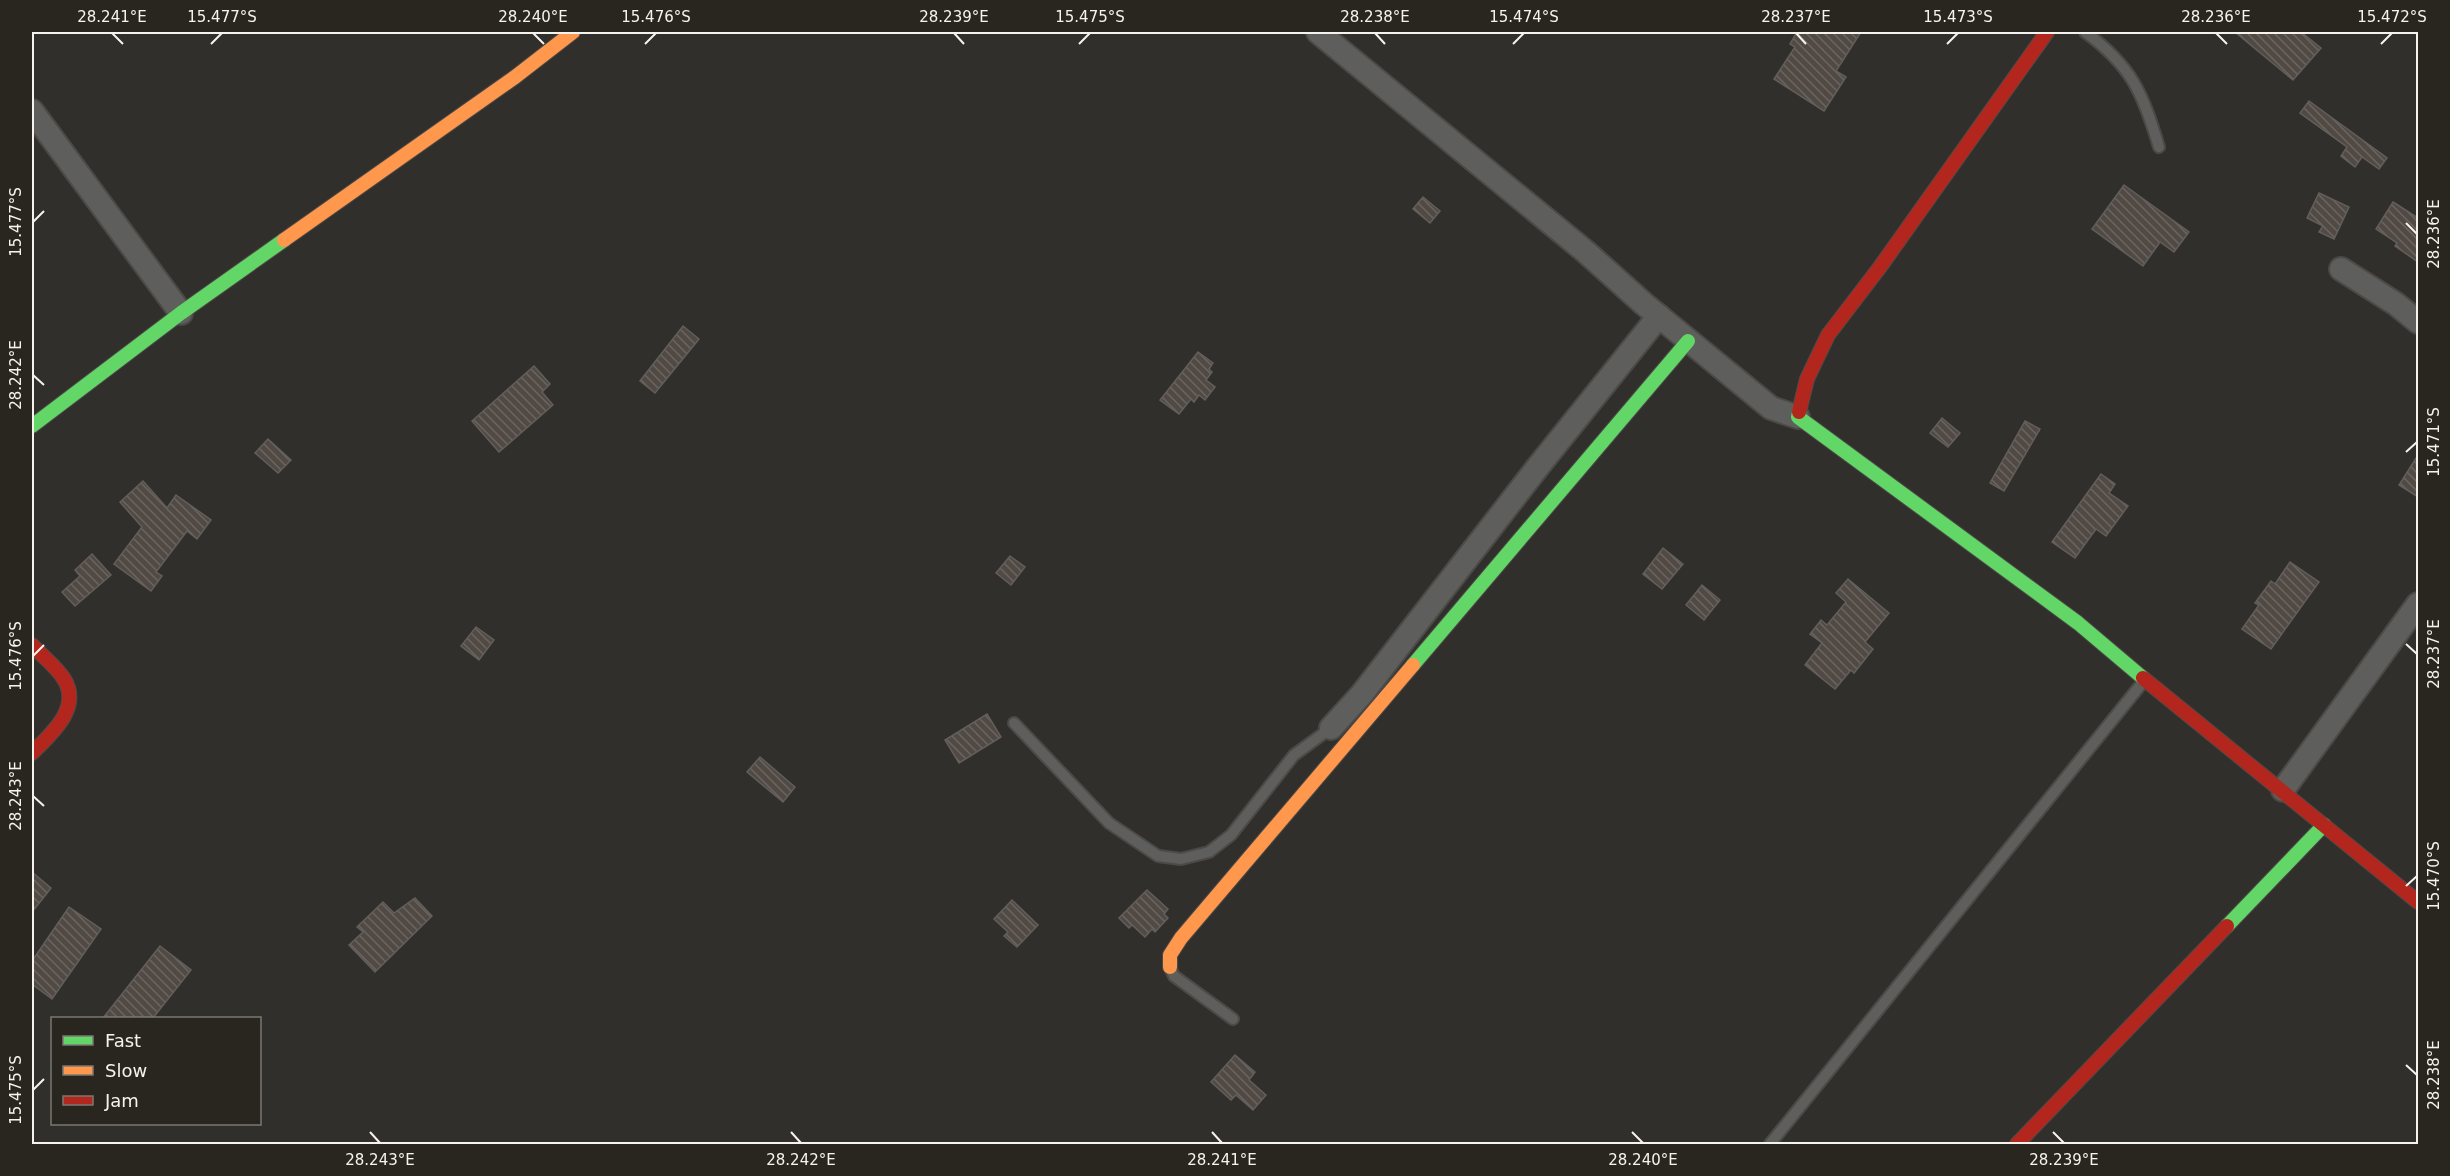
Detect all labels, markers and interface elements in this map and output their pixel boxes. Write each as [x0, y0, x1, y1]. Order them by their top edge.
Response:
text: 28.241°E [77, 8, 147, 26]
text: 15.477°S [187, 8, 257, 26]
text: 28.240°E [498, 8, 568, 26]
text: 15.476°S [621, 8, 691, 26]
text: 28.239°E [919, 8, 989, 26]
text: 15.475°S [1055, 8, 1125, 26]
text: 28.238°E [1340, 8, 1410, 26]
text: 15.474°S [1489, 8, 1559, 26]
text: 28.237°E [1761, 8, 1831, 26]
text: 15.473°S [1923, 8, 1993, 26]
text: 28.236°E [2181, 8, 2251, 26]
text: 15.472°S [2357, 8, 2427, 26]
text: 15.477°S [7, 187, 25, 257]
text: 28.236°E [2425, 199, 2443, 269]
text: 28.242°E [7, 340, 25, 410]
text: 15.471°S [2425, 407, 2443, 477]
text: 28.237°E [2425, 619, 2443, 689]
text: 15.476°S [7, 621, 25, 691]
text: 28.243°E [7, 761, 25, 831]
text: 15.470°S [2425, 841, 2443, 911]
legend [51, 1017, 261, 1125]
text: Fast [105, 1030, 141, 1051]
text: 28.238°E [2425, 1040, 2443, 1110]
text: 15.475°S [7, 1055, 25, 1125]
text: Slow [105, 1060, 147, 1081]
text: Jam [104, 1090, 139, 1111]
text: 28.243°E [345, 1151, 415, 1169]
text: 28.242°E [766, 1151, 836, 1169]
text: 28.241°E [1187, 1151, 1257, 1169]
text: 28.240°E [1608, 1151, 1678, 1169]
text: 28.239°E [2029, 1151, 2099, 1169]

